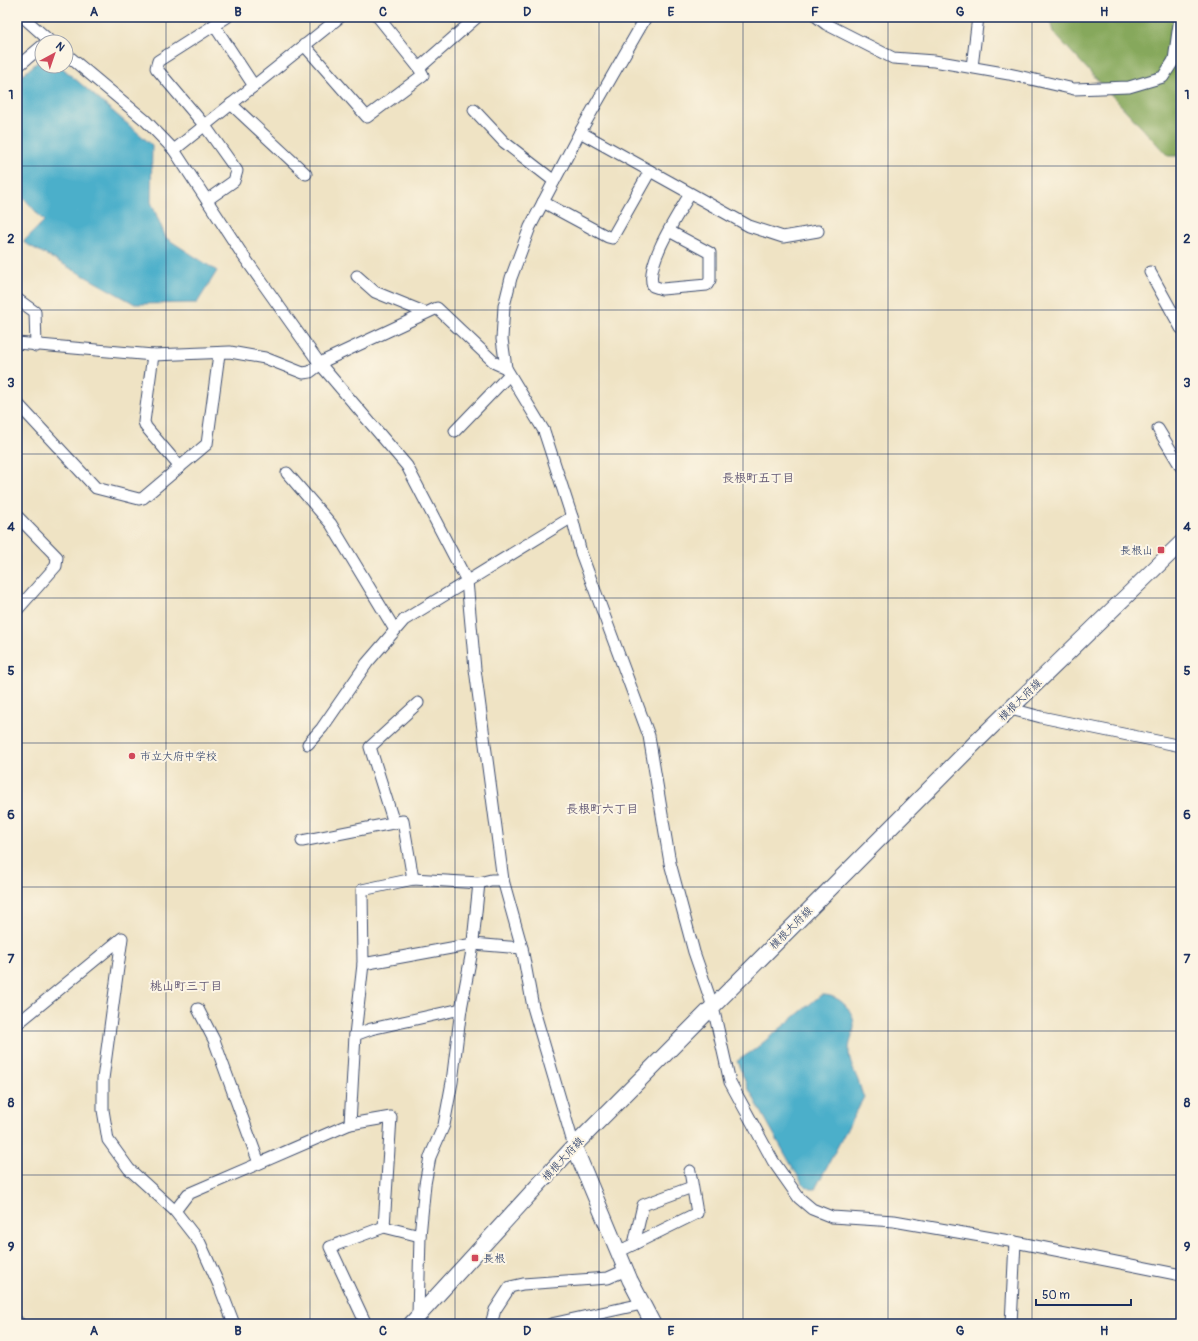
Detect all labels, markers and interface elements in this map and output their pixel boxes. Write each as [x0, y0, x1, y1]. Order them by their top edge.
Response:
text: A [90, 4, 99, 20]
text: B [234, 4, 242, 20]
text: C [379, 4, 387, 20]
text: D [523, 4, 531, 20]
text: E [668, 4, 675, 20]
text: F [811, 4, 819, 20]
text: G [956, 4, 965, 20]
text: H [1100, 4, 1108, 20]
north arrow [34, 34, 74, 74]
text: N [53, 39, 68, 54]
text: 1 [8, 87, 14, 103]
text: 1 [1184, 87, 1190, 103]
text: 2 [7, 231, 15, 247]
text: 2 [1183, 231, 1191, 247]
text: 3 [7, 375, 15, 391]
text: 3 [1183, 375, 1191, 391]
district label: 長根町五丁目 [722, 471, 794, 486]
text: 4 [7, 519, 15, 535]
text: 4 [1183, 519, 1191, 535]
place label: 長根山 [1120, 544, 1153, 557]
marker: 長根山 [1156, 545, 1166, 555]
text: 5 [7, 663, 15, 679]
text: 5 [1183, 663, 1191, 679]
street label: 横根大府線 [996, 676, 1044, 724]
place label: 市立大府中学校 [140, 750, 217, 763]
marker: 市立大府中学校 [127, 751, 137, 761]
district label: 長根町六丁目 [566, 802, 638, 817]
text: 6 [7, 807, 15, 823]
text: 6 [1183, 807, 1191, 823]
street label: 横根大府線 [767, 904, 815, 952]
text: 7 [8, 951, 15, 967]
text: 7 [1184, 951, 1191, 967]
district label: 桃山町三丁目 [150, 979, 222, 994]
text: 8 [8, 1095, 15, 1111]
text: 8 [1184, 1095, 1191, 1111]
street label: 横根大府線 [539, 1134, 587, 1184]
text: 9 [8, 1239, 15, 1255]
text: 9 [1184, 1239, 1191, 1255]
place label: 長根 [483, 1252, 506, 1265]
marker: 長根 [470, 1253, 480, 1263]
scale bar [1036, 1281, 1131, 1307]
text: 50 m [1042, 1288, 1070, 1303]
text: A [90, 1323, 99, 1339]
text: B [234, 1323, 242, 1339]
text: C [379, 1323, 387, 1339]
text: D [523, 1323, 531, 1339]
text: E [668, 1323, 675, 1339]
text: F [811, 1323, 819, 1339]
text: G [956, 1323, 965, 1339]
text: H [1100, 1323, 1108, 1339]

